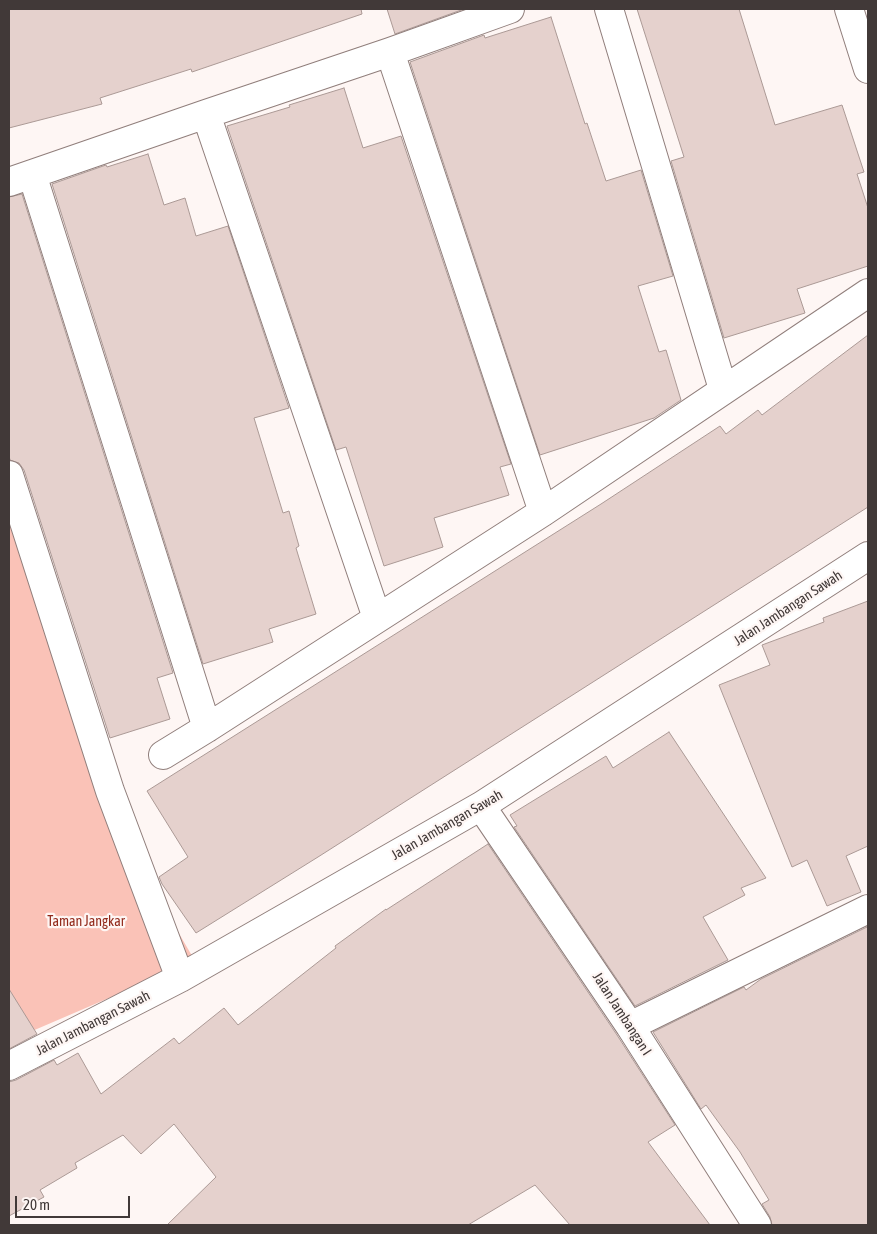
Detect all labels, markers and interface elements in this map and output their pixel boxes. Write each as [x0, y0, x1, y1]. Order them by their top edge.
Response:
street label: Jalan Jambangan Sawah [731, 567, 845, 649]
street label: Jalan Jambangan Sawah [388, 786, 506, 864]
park label: Taman Jangkar [47, 914, 125, 930]
street label: Jalan Jambangan I [589, 969, 655, 1059]
street label: Jalan Jambangan Sawah [33, 987, 153, 1059]
scale bar [18, 1186, 132, 1218]
text: 20 m [23, 1196, 50, 1213]

